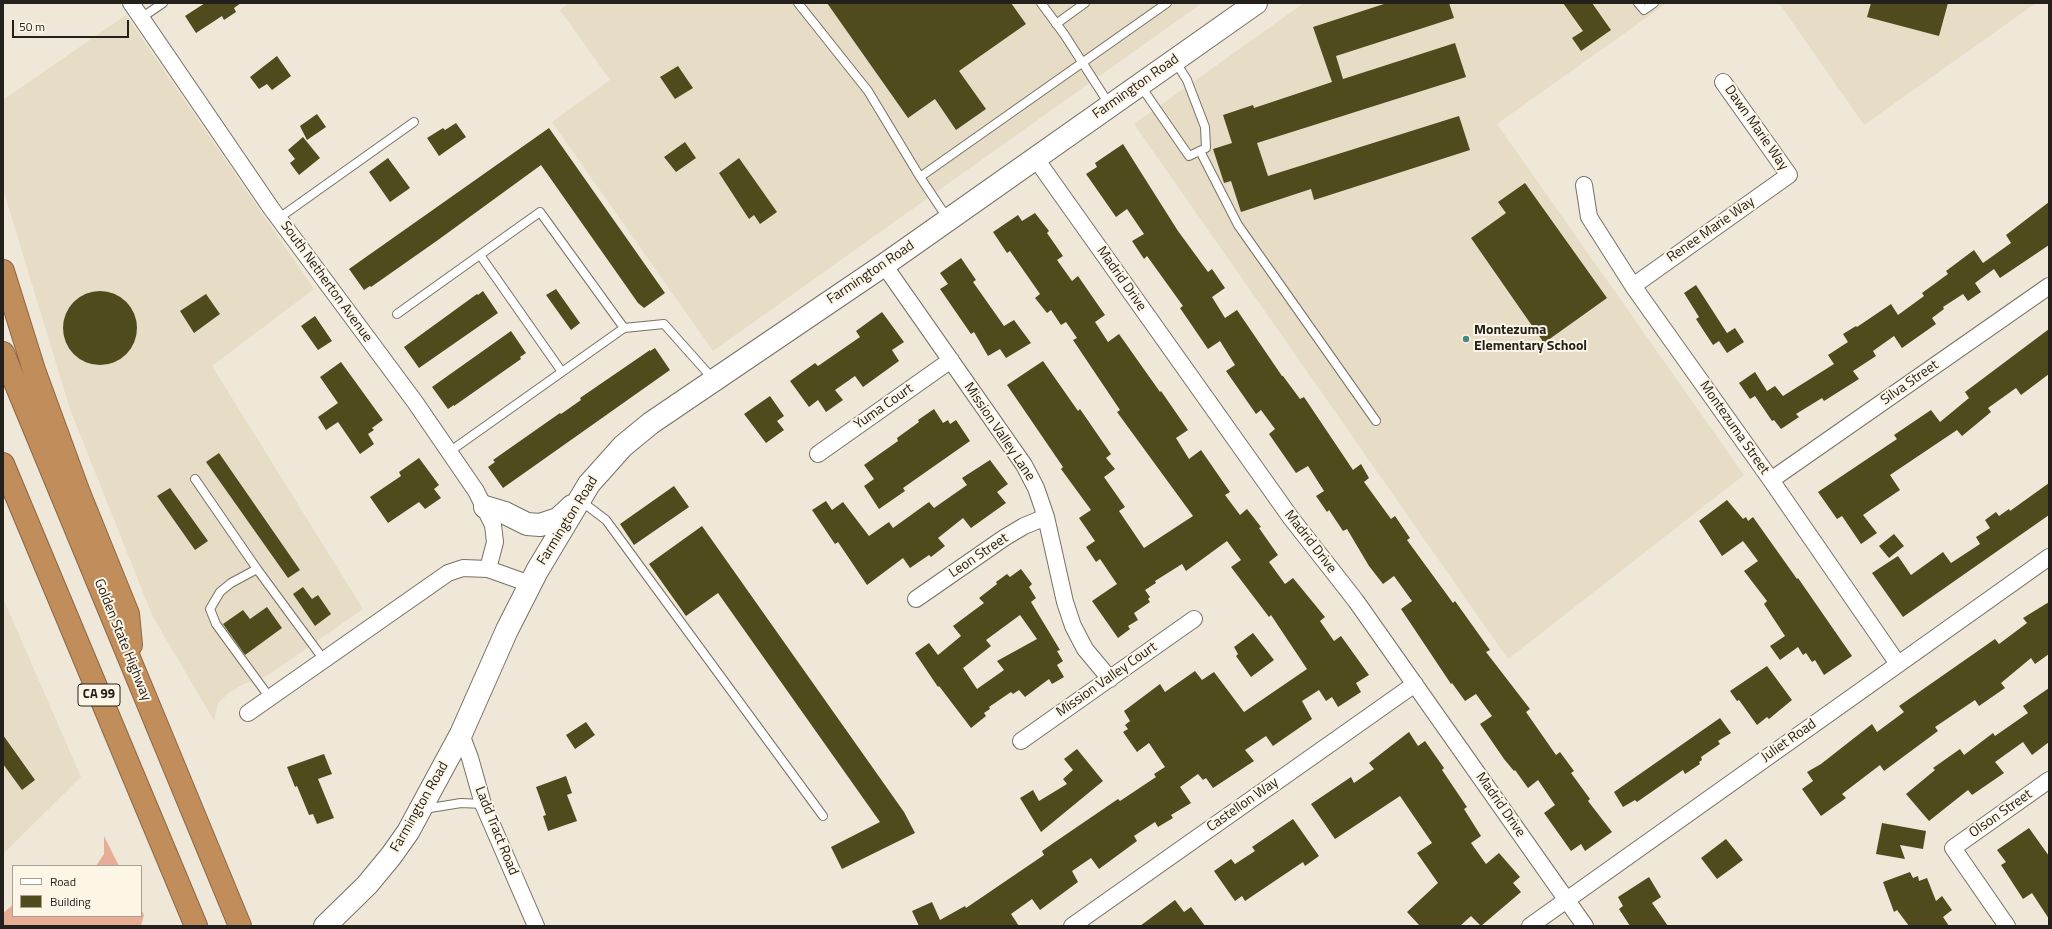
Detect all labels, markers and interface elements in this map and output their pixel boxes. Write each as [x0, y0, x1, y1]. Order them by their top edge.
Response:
scale bar [14, 12, 131, 38]
text: 50 m [19, 17, 45, 36]
street label: Farmington Road [1090, 51, 1182, 123]
street label: Dawn Marie Way [1720, 82, 1792, 174]
street label: Renee Marie Way [1664, 194, 1758, 266]
street label: South Netherton Avenue [276, 218, 376, 346]
street label: Farmington Road [824, 238, 918, 308]
street label: Madrid Drive [1093, 243, 1149, 315]
place label: Montezuma Elementary School [1474, 323, 1587, 356]
marker: Montezuma Elementary School [1461, 334, 1471, 344]
street label: Silva Street [1878, 357, 1942, 409]
street label: Montezuma Street [1696, 378, 1772, 478]
street label: Mission Valley Lane [960, 380, 1038, 484]
street label: Yuma Court [851, 381, 917, 433]
street label: Farmington Road [534, 474, 602, 568]
street label: Madrid Drive [1280, 507, 1340, 577]
street label: Leon Street [946, 530, 1012, 582]
street label: Golden State Highway [90, 576, 154, 704]
street label: Mission Valley Court [1053, 639, 1161, 721]
road number: CA 99 [78, 684, 120, 706]
street label: Juliet Road [1758, 716, 1820, 766]
street label: Farmington Road [387, 759, 453, 855]
street label: Madrid Drive [1472, 769, 1528, 841]
street label: Castellon Way [1204, 774, 1282, 836]
street label: Ladd Tract Road [471, 784, 521, 878]
street label: Olson Street [1966, 786, 2036, 842]
legend [12, 865, 142, 917]
text: Road [50, 872, 76, 891]
text: Building [50, 892, 91, 911]

